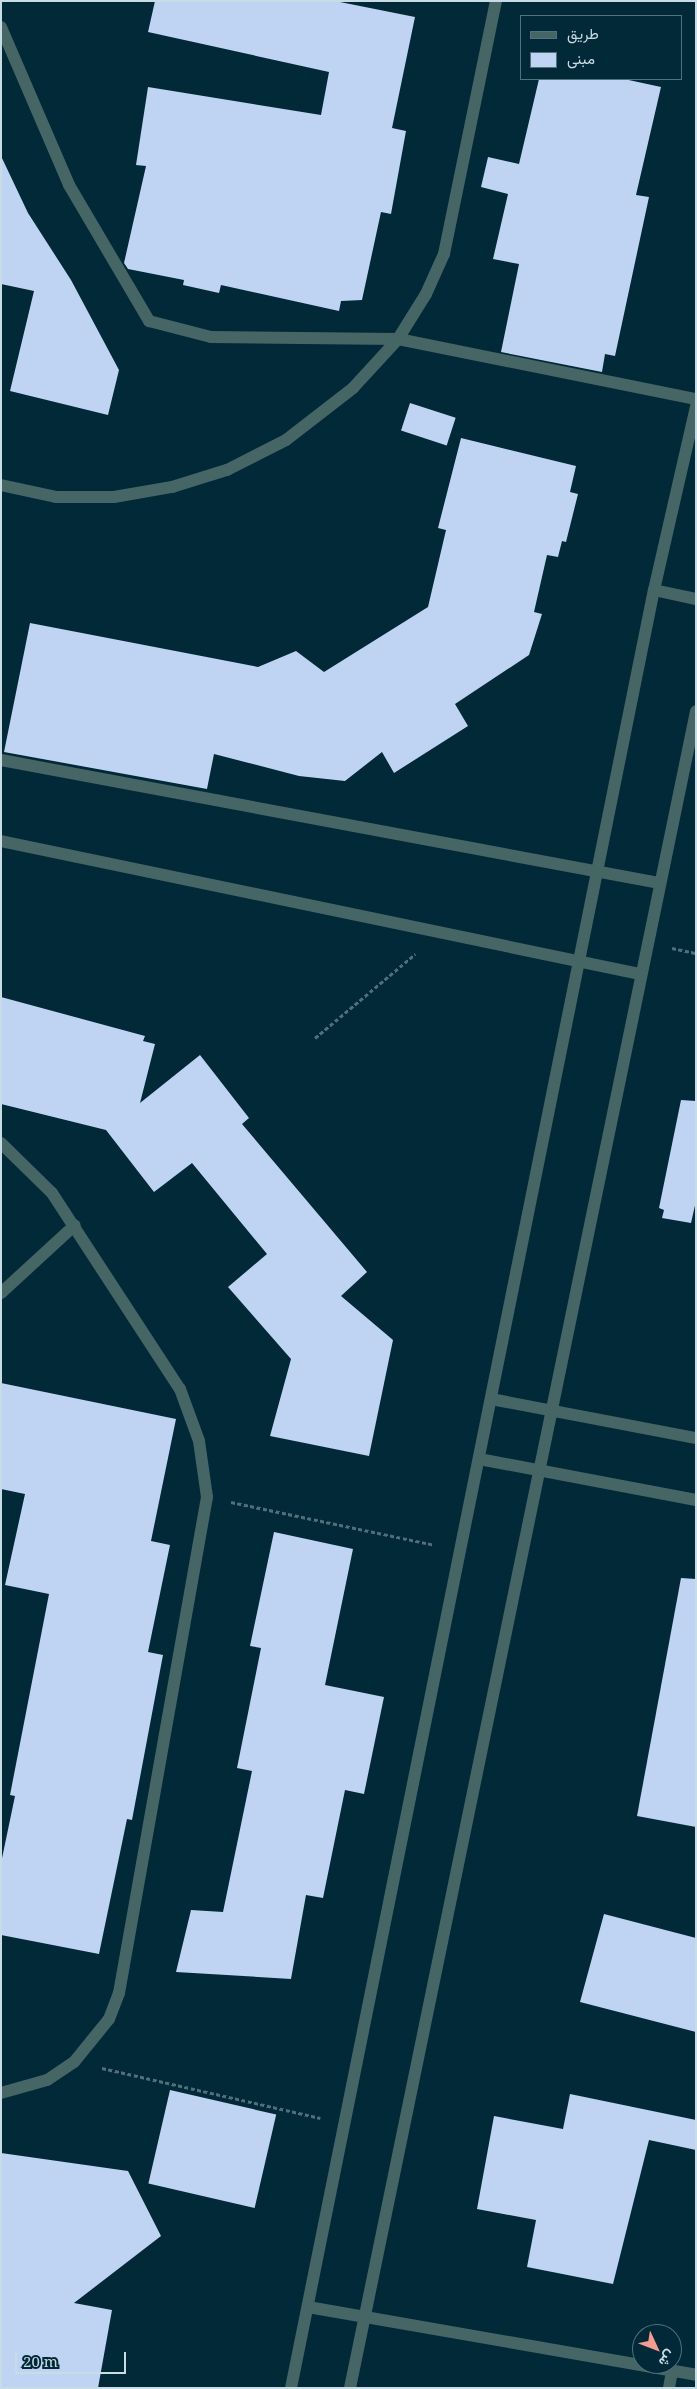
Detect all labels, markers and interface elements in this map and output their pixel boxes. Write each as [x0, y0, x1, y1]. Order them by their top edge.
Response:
legend [520, 15, 682, 80]
text: طريق [567, 23, 599, 43]
text: مبنى [567, 48, 595, 68]
north arrow [632, 2324, 682, 2374]
scale bar [18, 2342, 129, 2374]
text: ش [655, 2346, 680, 2372]
text: 20 m [23, 2351, 58, 2371]

